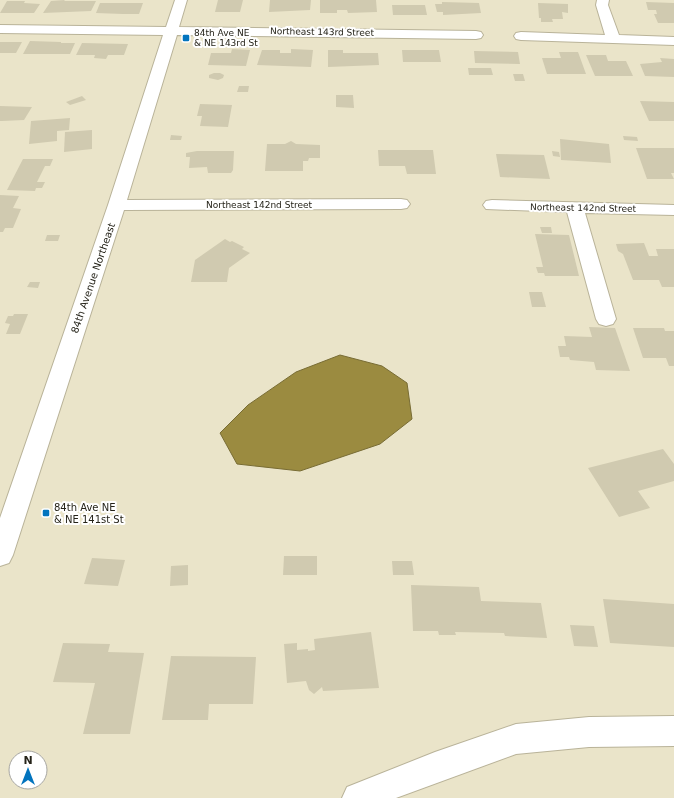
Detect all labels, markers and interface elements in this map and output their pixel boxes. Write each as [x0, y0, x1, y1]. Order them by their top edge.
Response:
street label: Northeast 143rd Street [270, 26, 375, 38]
place label: 84th Ave NE & NE 143rd St [194, 28, 258, 48]
marker: 84th Ave NE & NE 143rd St [181, 33, 191, 43]
street label: Northeast 142nd Street [206, 200, 313, 210]
street label: Northeast 142nd Street [530, 202, 637, 214]
street label: 84th Avenue Northeast [69, 221, 117, 335]
place label: 84th Ave NE & NE 141st St [54, 502, 124, 525]
marker: 84th Ave NE & NE 141st St [41, 508, 51, 518]
north arrow [8, 750, 48, 790]
text: N [23, 754, 33, 767]

